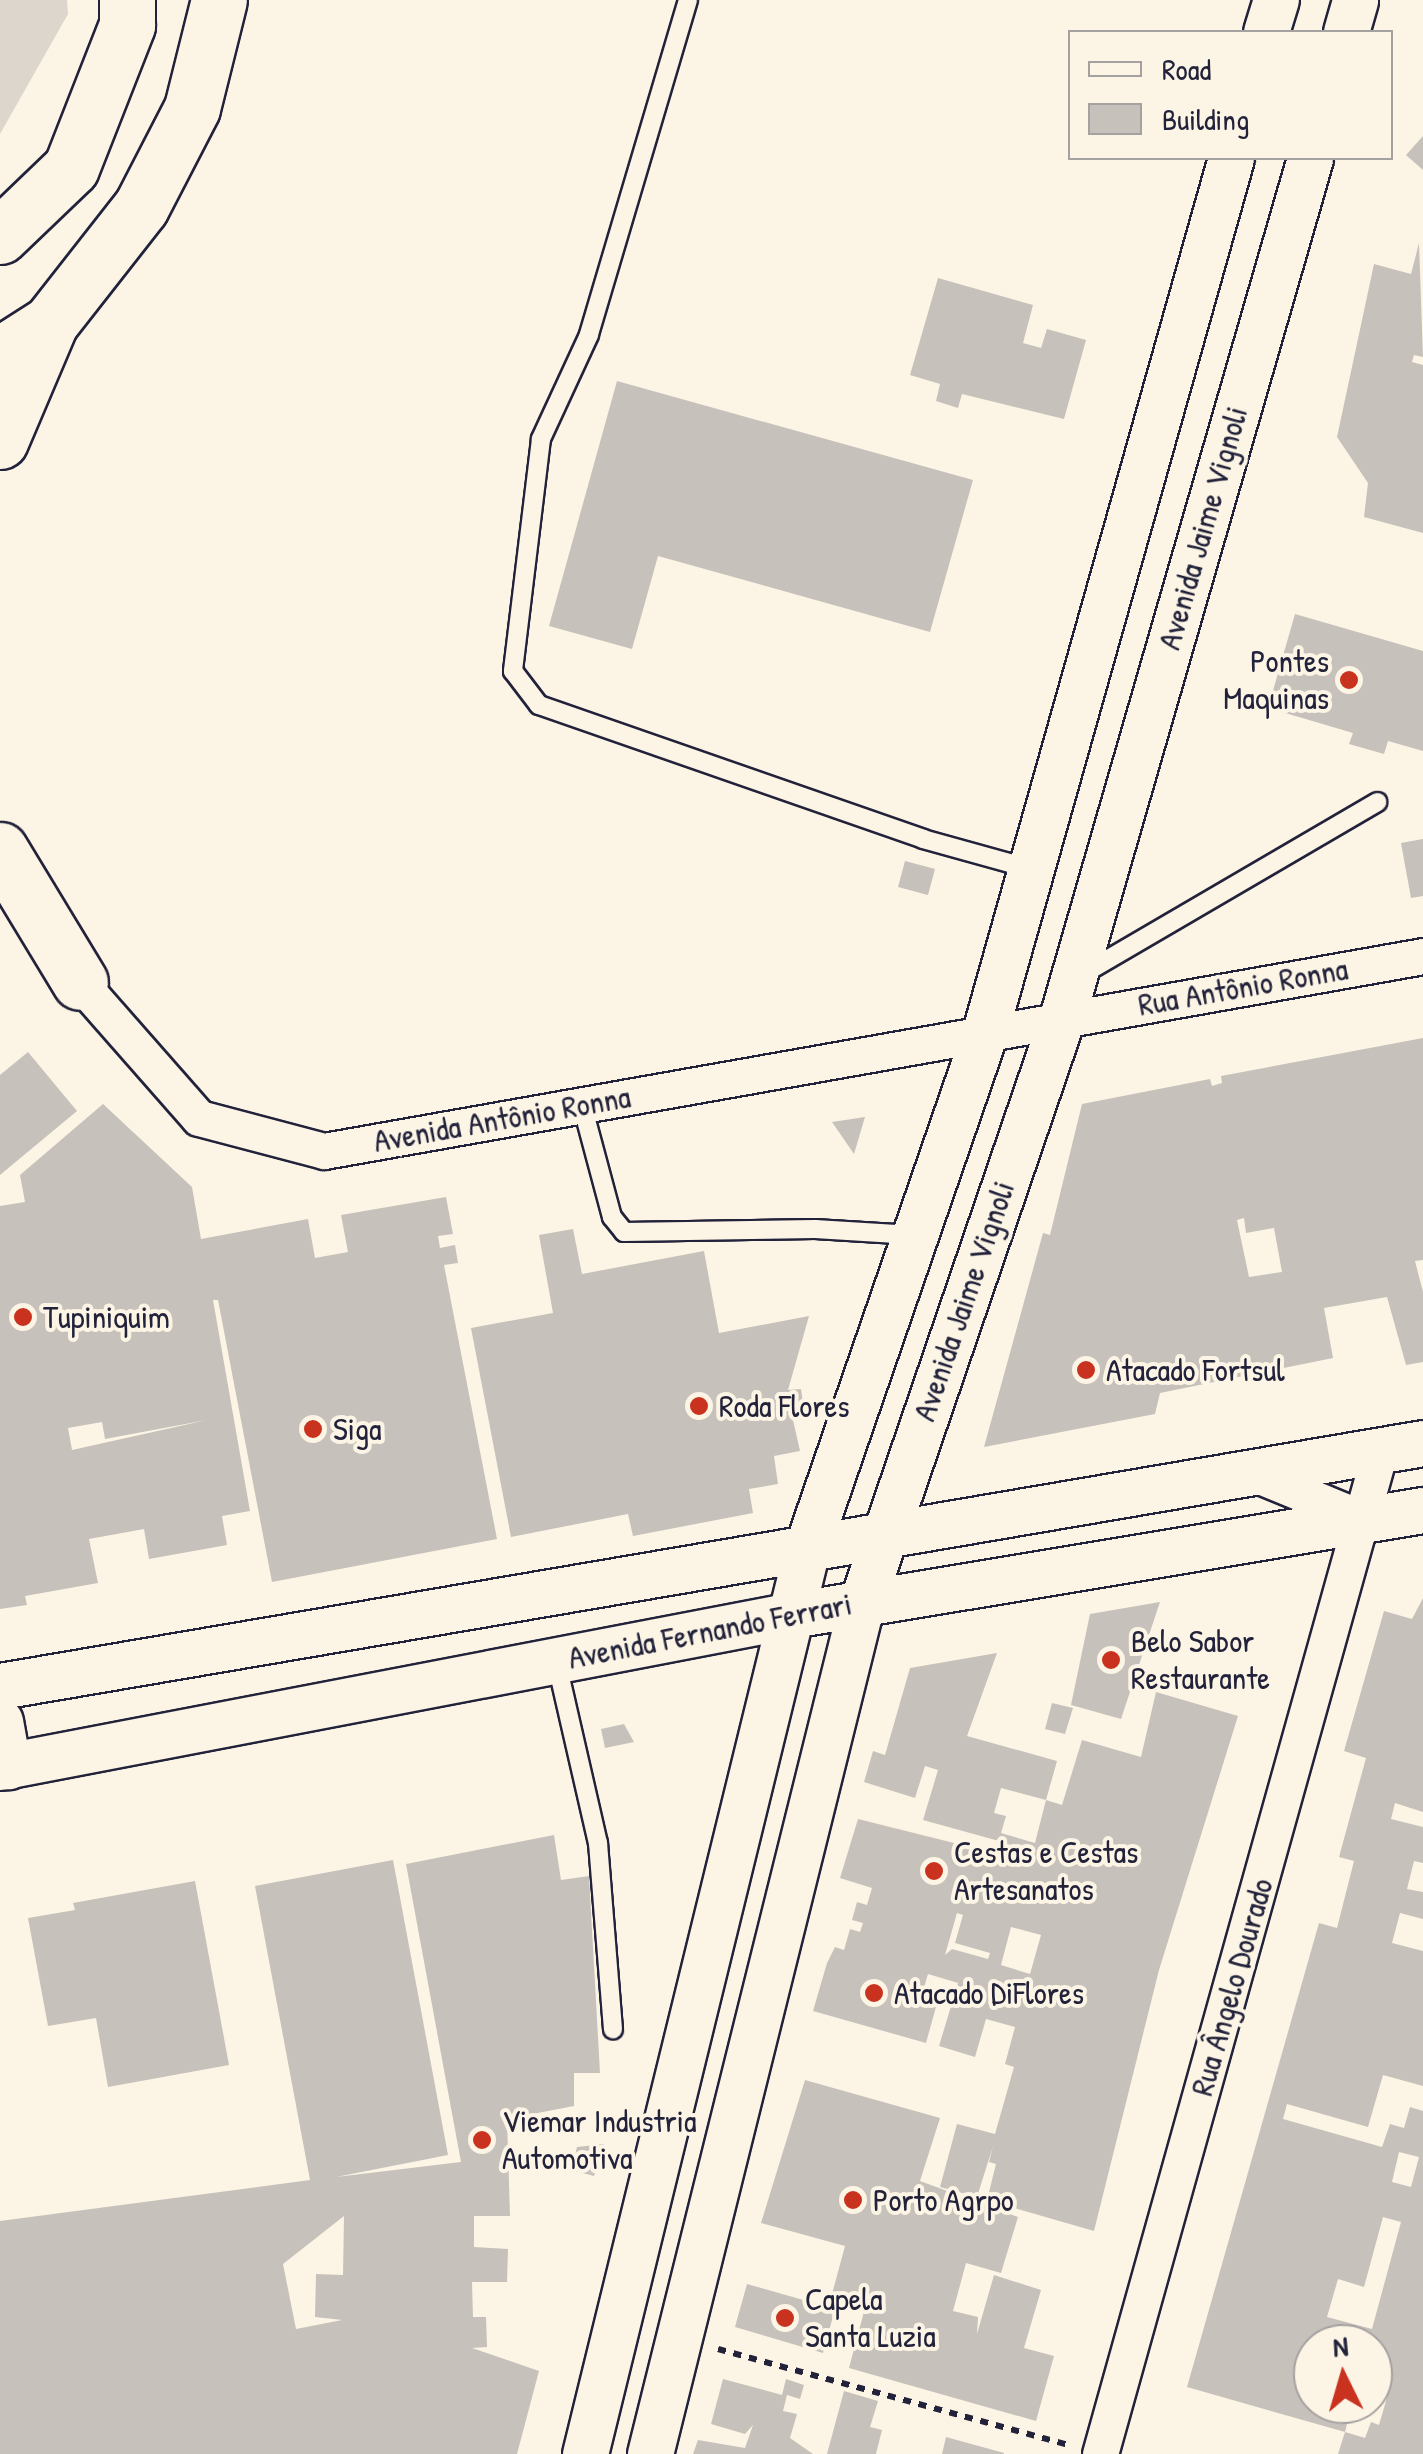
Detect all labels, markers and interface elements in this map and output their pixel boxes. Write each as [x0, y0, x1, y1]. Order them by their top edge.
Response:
legend [1068, 30, 1393, 160]
text: Road [1162, 49, 1211, 89]
text: Building [1162, 99, 1249, 139]
street label: Avenida Jaime Vignoli [1150, 402, 1256, 654]
place label: Pontes Maquinas [1223, 643, 1329, 718]
marker: Pontes Maquinas [1338, 669, 1360, 691]
street label: Rua Antônio Ronna [1135, 950, 1351, 1024]
street label: Avenida Antônio Ronna [371, 1078, 633, 1160]
street label: Avenida Jaime Vignoli [905, 1176, 1023, 1426]
place label: Tupiniquim [43, 1298, 170, 1336]
marker: Tupiniquim [12, 1306, 34, 1328]
place label: Atacado Fortsul [1106, 1351, 1285, 1389]
marker: Atacado Fortsul [1075, 1359, 1097, 1381]
place label: Roda Flores [719, 1387, 850, 1425]
marker: Roda Flores [688, 1395, 710, 1417]
place label: Siga [333, 1410, 382, 1448]
marker: Siga [302, 1418, 324, 1440]
street label: Avenida Fernando Ferrari [565, 1585, 855, 1677]
place label: Belo Sabor Restaurante [1131, 1623, 1270, 1698]
marker: Belo Sabor Restaurante [1100, 1649, 1122, 1671]
place label: Cestas e Cestas Artesanatos [954, 1834, 1138, 1909]
marker: Cestas e Cestas Artesanatos [923, 1860, 945, 1882]
street label: Rua Ângelo Dourado [1183, 1874, 1281, 2100]
place label: Atacado DiFlores [894, 1974, 1084, 2012]
marker: Atacado DiFlores [863, 1982, 885, 2004]
place label: Viemar Industria Automotiva [502, 2103, 696, 2178]
marker: Viemar Industria Automotiva [471, 2129, 493, 2151]
place label: Porto Agrpo [873, 2181, 1014, 2219]
marker: Porto Agrpo [842, 2189, 864, 2211]
place label: Capela Santa Luzia [805, 2281, 936, 2356]
marker: Capela Santa Luzia [774, 2307, 796, 2329]
north arrow [1293, 2324, 1393, 2424]
text: N [1331, 2327, 1350, 2366]

